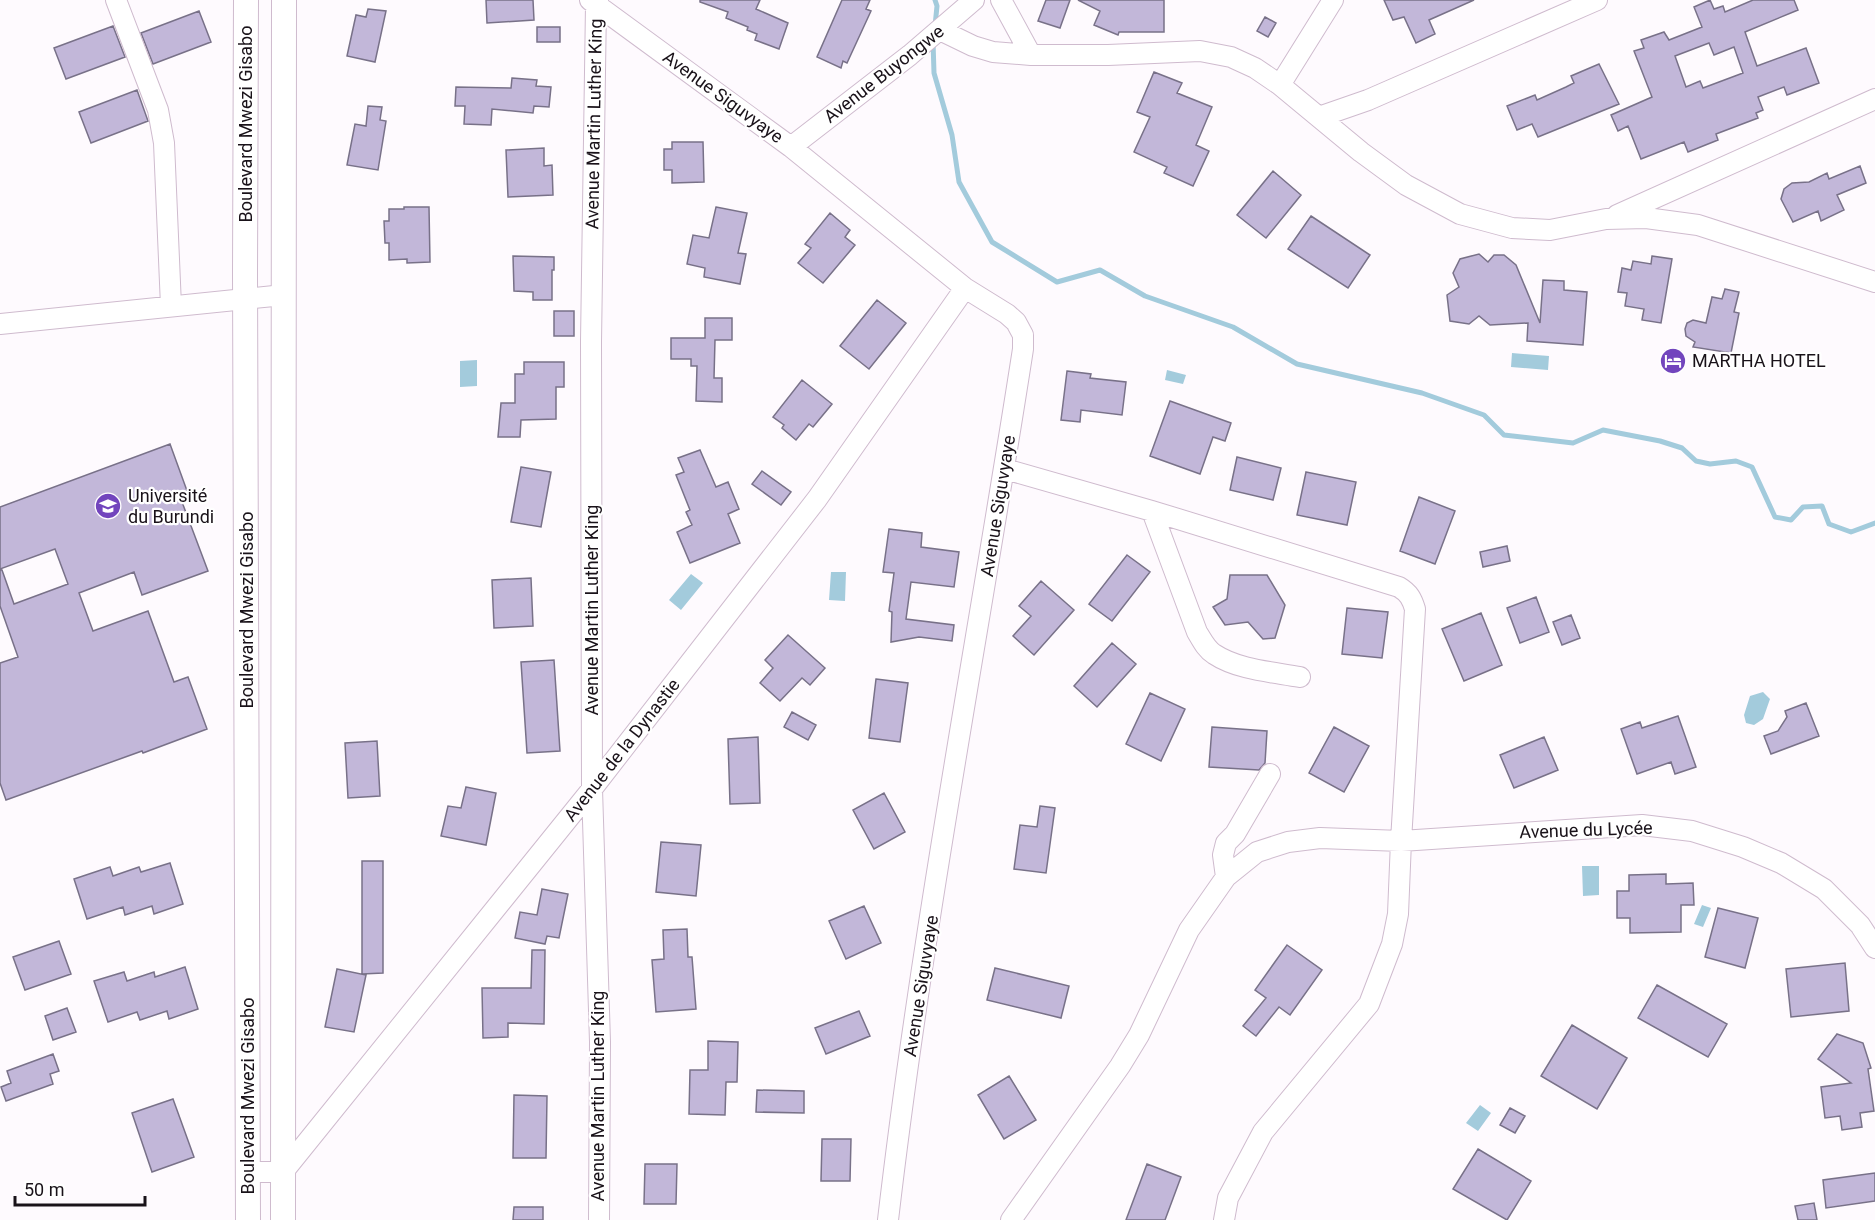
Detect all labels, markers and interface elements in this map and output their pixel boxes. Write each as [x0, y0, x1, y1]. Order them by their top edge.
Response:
street label: Avenue Martin Luther King [581, 18, 606, 230]
street label: Avenue Buyongwe [820, 20, 948, 127]
street label: Boulevard Mwezi Gisabo [235, 26, 256, 222]
street label: Avenue Siguvyaye [659, 46, 787, 147]
hotel icon: MARTHA HOTEL [1658, 346, 1688, 376]
place label: MARTHA HOTEL [1692, 350, 1826, 371]
street label: Avenue Siguvyaye [976, 434, 1019, 578]
place label: Université du Burundi [128, 485, 214, 527]
school or university icon: Université du Burundi [93, 491, 123, 521]
street label: Avenue Martin Luther King [581, 505, 602, 715]
street label: Boulevard Mwezi Gisabo [236, 512, 257, 708]
street label: Avenue de la Dynastie [559, 674, 684, 825]
street label: Avenue du Lycée [1519, 817, 1653, 842]
street label: Avenue Siguvyaye [899, 914, 942, 1058]
street label: Avenue Martin Luther King [587, 991, 608, 1201]
street label: Boulevard Mwezi Gisabo [237, 998, 258, 1194]
scale bar [15, 1169, 146, 1207]
text: 50 m [24, 1179, 64, 1200]

